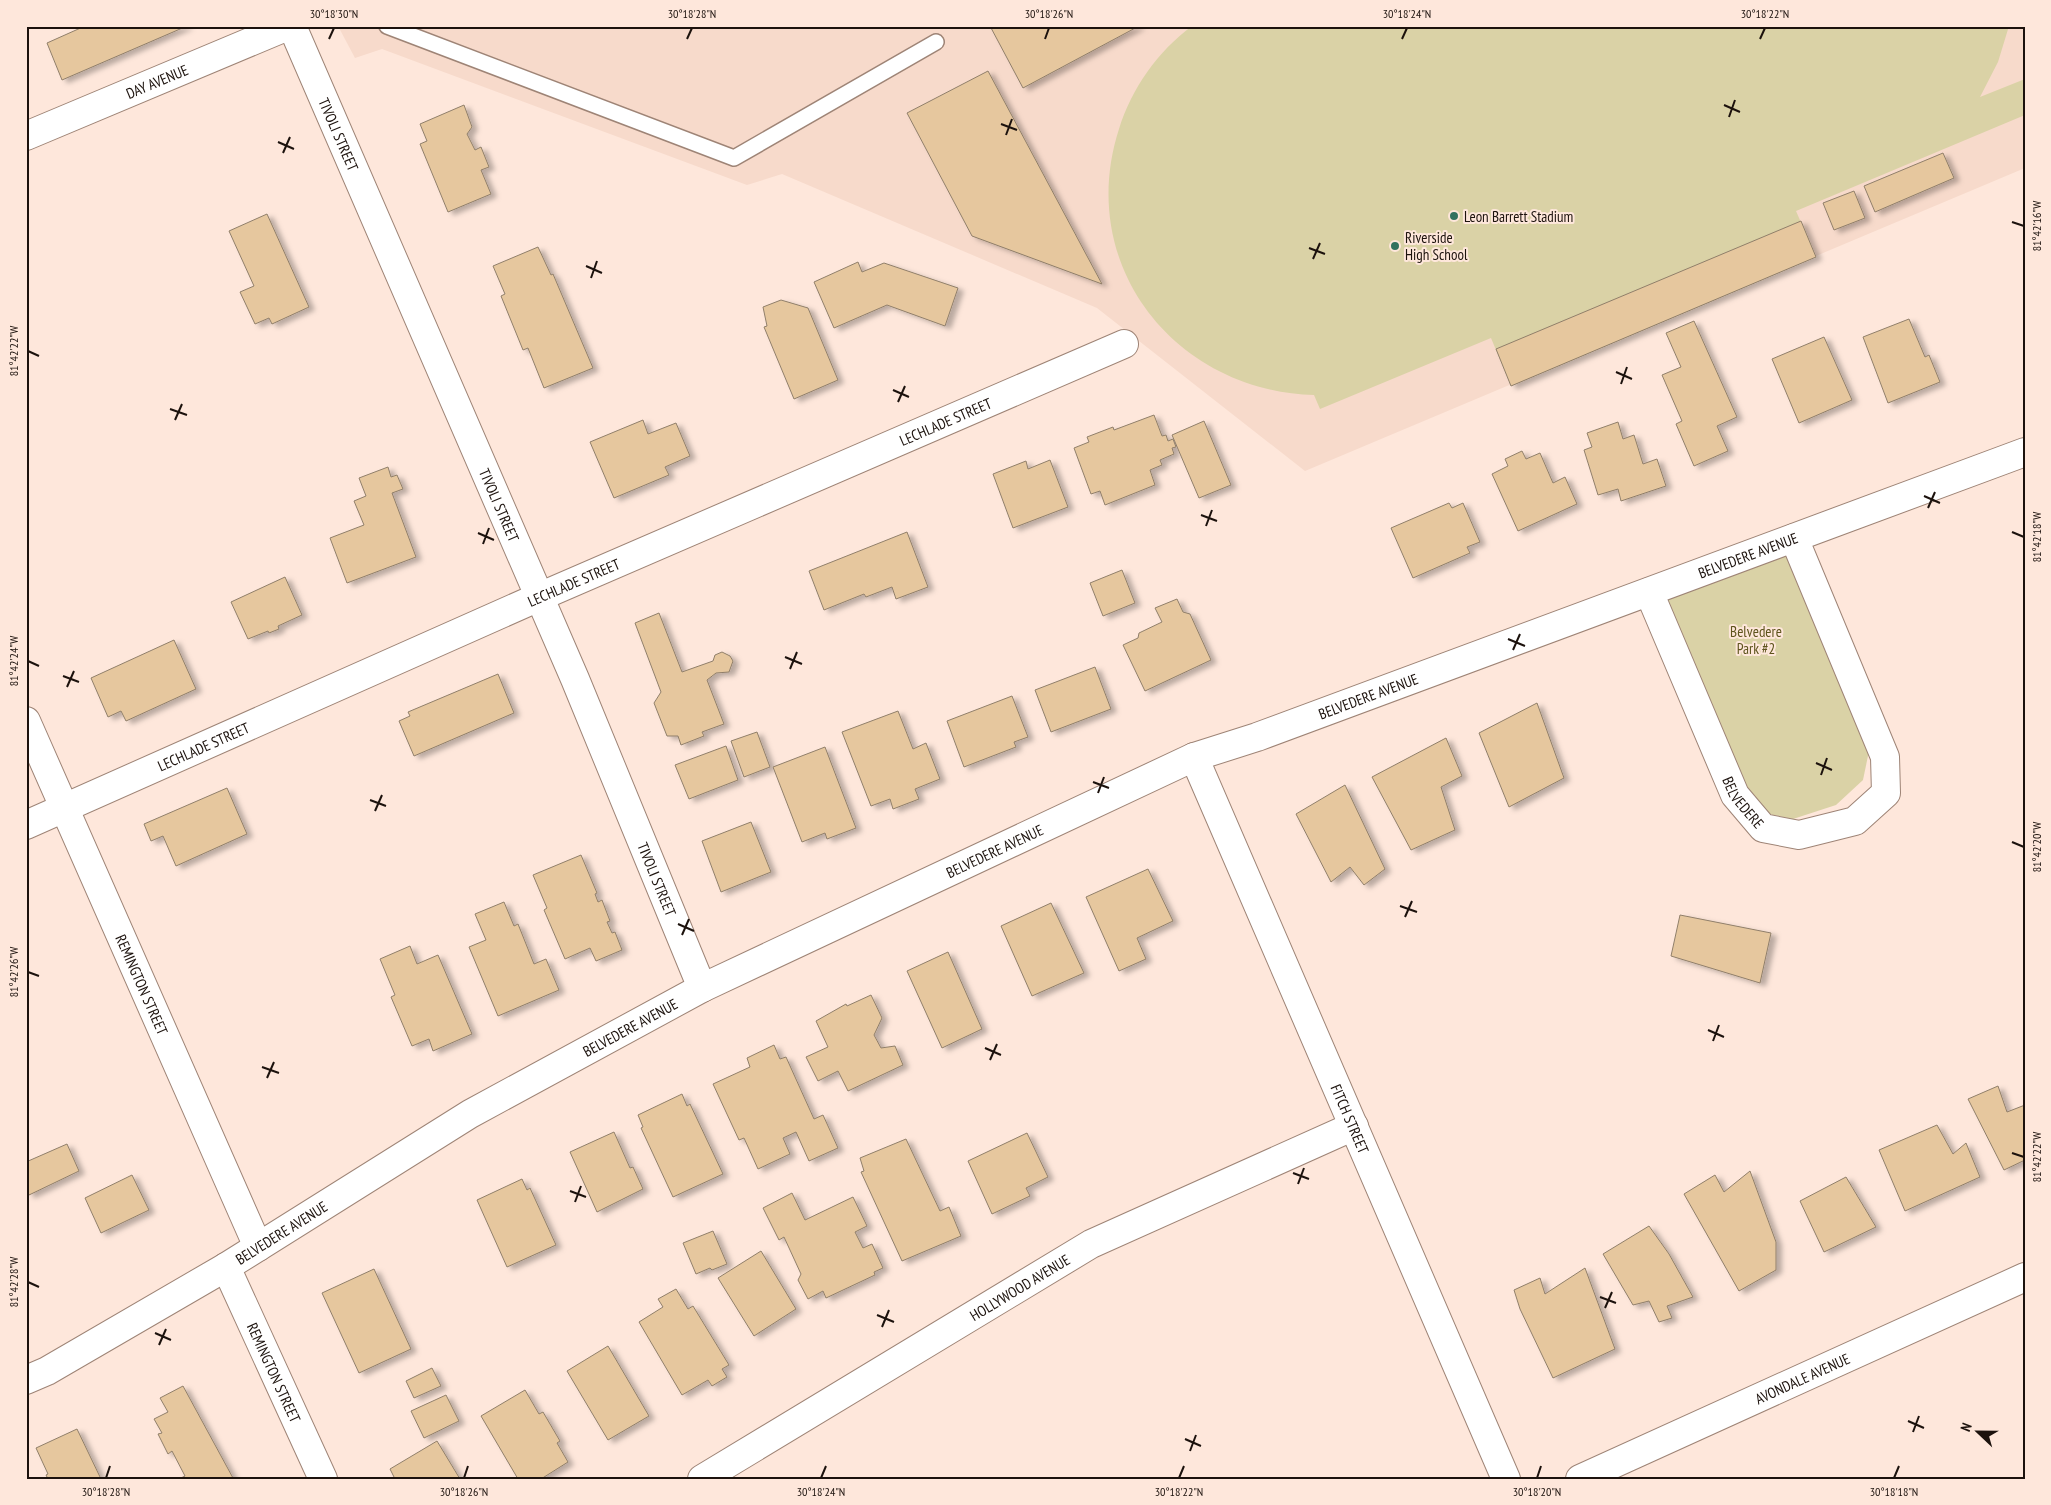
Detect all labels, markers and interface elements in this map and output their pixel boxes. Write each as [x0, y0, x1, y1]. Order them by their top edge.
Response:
text: 30°18'30"N [310, 6, 358, 21]
text: 30°18'28"N [668, 6, 716, 21]
text: 30°18'26"N [1025, 6, 1073, 21]
text: 30°18'24"N [1383, 6, 1431, 21]
text: 30°18'22"N [1741, 6, 1789, 21]
street label: DAY AVENUE [123, 60, 191, 102]
street label: TIVOLI STREET [315, 95, 363, 174]
text: 81°42'16"W [2029, 201, 2044, 251]
place label: Leon Barrett Stadium [1464, 207, 1573, 226]
marker: Leon Barrett Stadium [1448, 210, 1460, 222]
place label: Riverside High School [1405, 228, 1468, 264]
marker: Riverside High School [1389, 240, 1401, 252]
text: 81°42'22"W [6, 326, 21, 376]
street label: LECHLADE STREET [896, 393, 994, 450]
street label: TIVOLI STREET [475, 465, 524, 545]
text: 81°42'18"W [2029, 512, 2044, 562]
street label: BELVEDERE AVENUE [1695, 528, 1800, 582]
street label: LECHLADE STREET [525, 554, 623, 610]
park label: Belvedere Park #2 [1730, 622, 1782, 658]
text: 81°42'24"W [6, 636, 21, 686]
street label: BELVEDERE AVENUE [1316, 669, 1421, 723]
street label: LECHLADE STREET [154, 717, 252, 775]
street label: BELVEDERE [1719, 773, 1768, 832]
street label: BELVEDERE AVENUE [943, 820, 1046, 882]
text: 81°42'20"W [2029, 822, 2044, 872]
street label: TIVOLI STREET [634, 839, 681, 919]
street label: REMINGTON STREET [112, 931, 173, 1038]
text: 81°42'26"W [6, 947, 21, 997]
street label: BELVEDERE AVENUE [579, 994, 681, 1060]
street label: FITCH STREET [1327, 1081, 1374, 1157]
text: 81°42'22"W [2029, 1132, 2044, 1182]
street label: BELVEDERE AVENUE [232, 1196, 331, 1268]
street label: HOLLYWOOD AVENUE [966, 1250, 1073, 1325]
text: 81°42'28"W [6, 1257, 21, 1307]
street label: REMINGTON STREET [243, 1320, 305, 1426]
street label: AVONDALE AVENUE [1752, 1348, 1852, 1408]
north arrow [1954, 1408, 2004, 1458]
text: N [1956, 1420, 1976, 1434]
text: 30°18'28"N [82, 1484, 130, 1499]
text: 30°18'26"N [440, 1484, 488, 1499]
text: 30°18'24"N [797, 1484, 845, 1499]
text: 30°18'22"N [1155, 1484, 1203, 1499]
text: 30°18'20"N [1513, 1484, 1561, 1499]
text: 30°18'18"N [1870, 1484, 1918, 1499]

